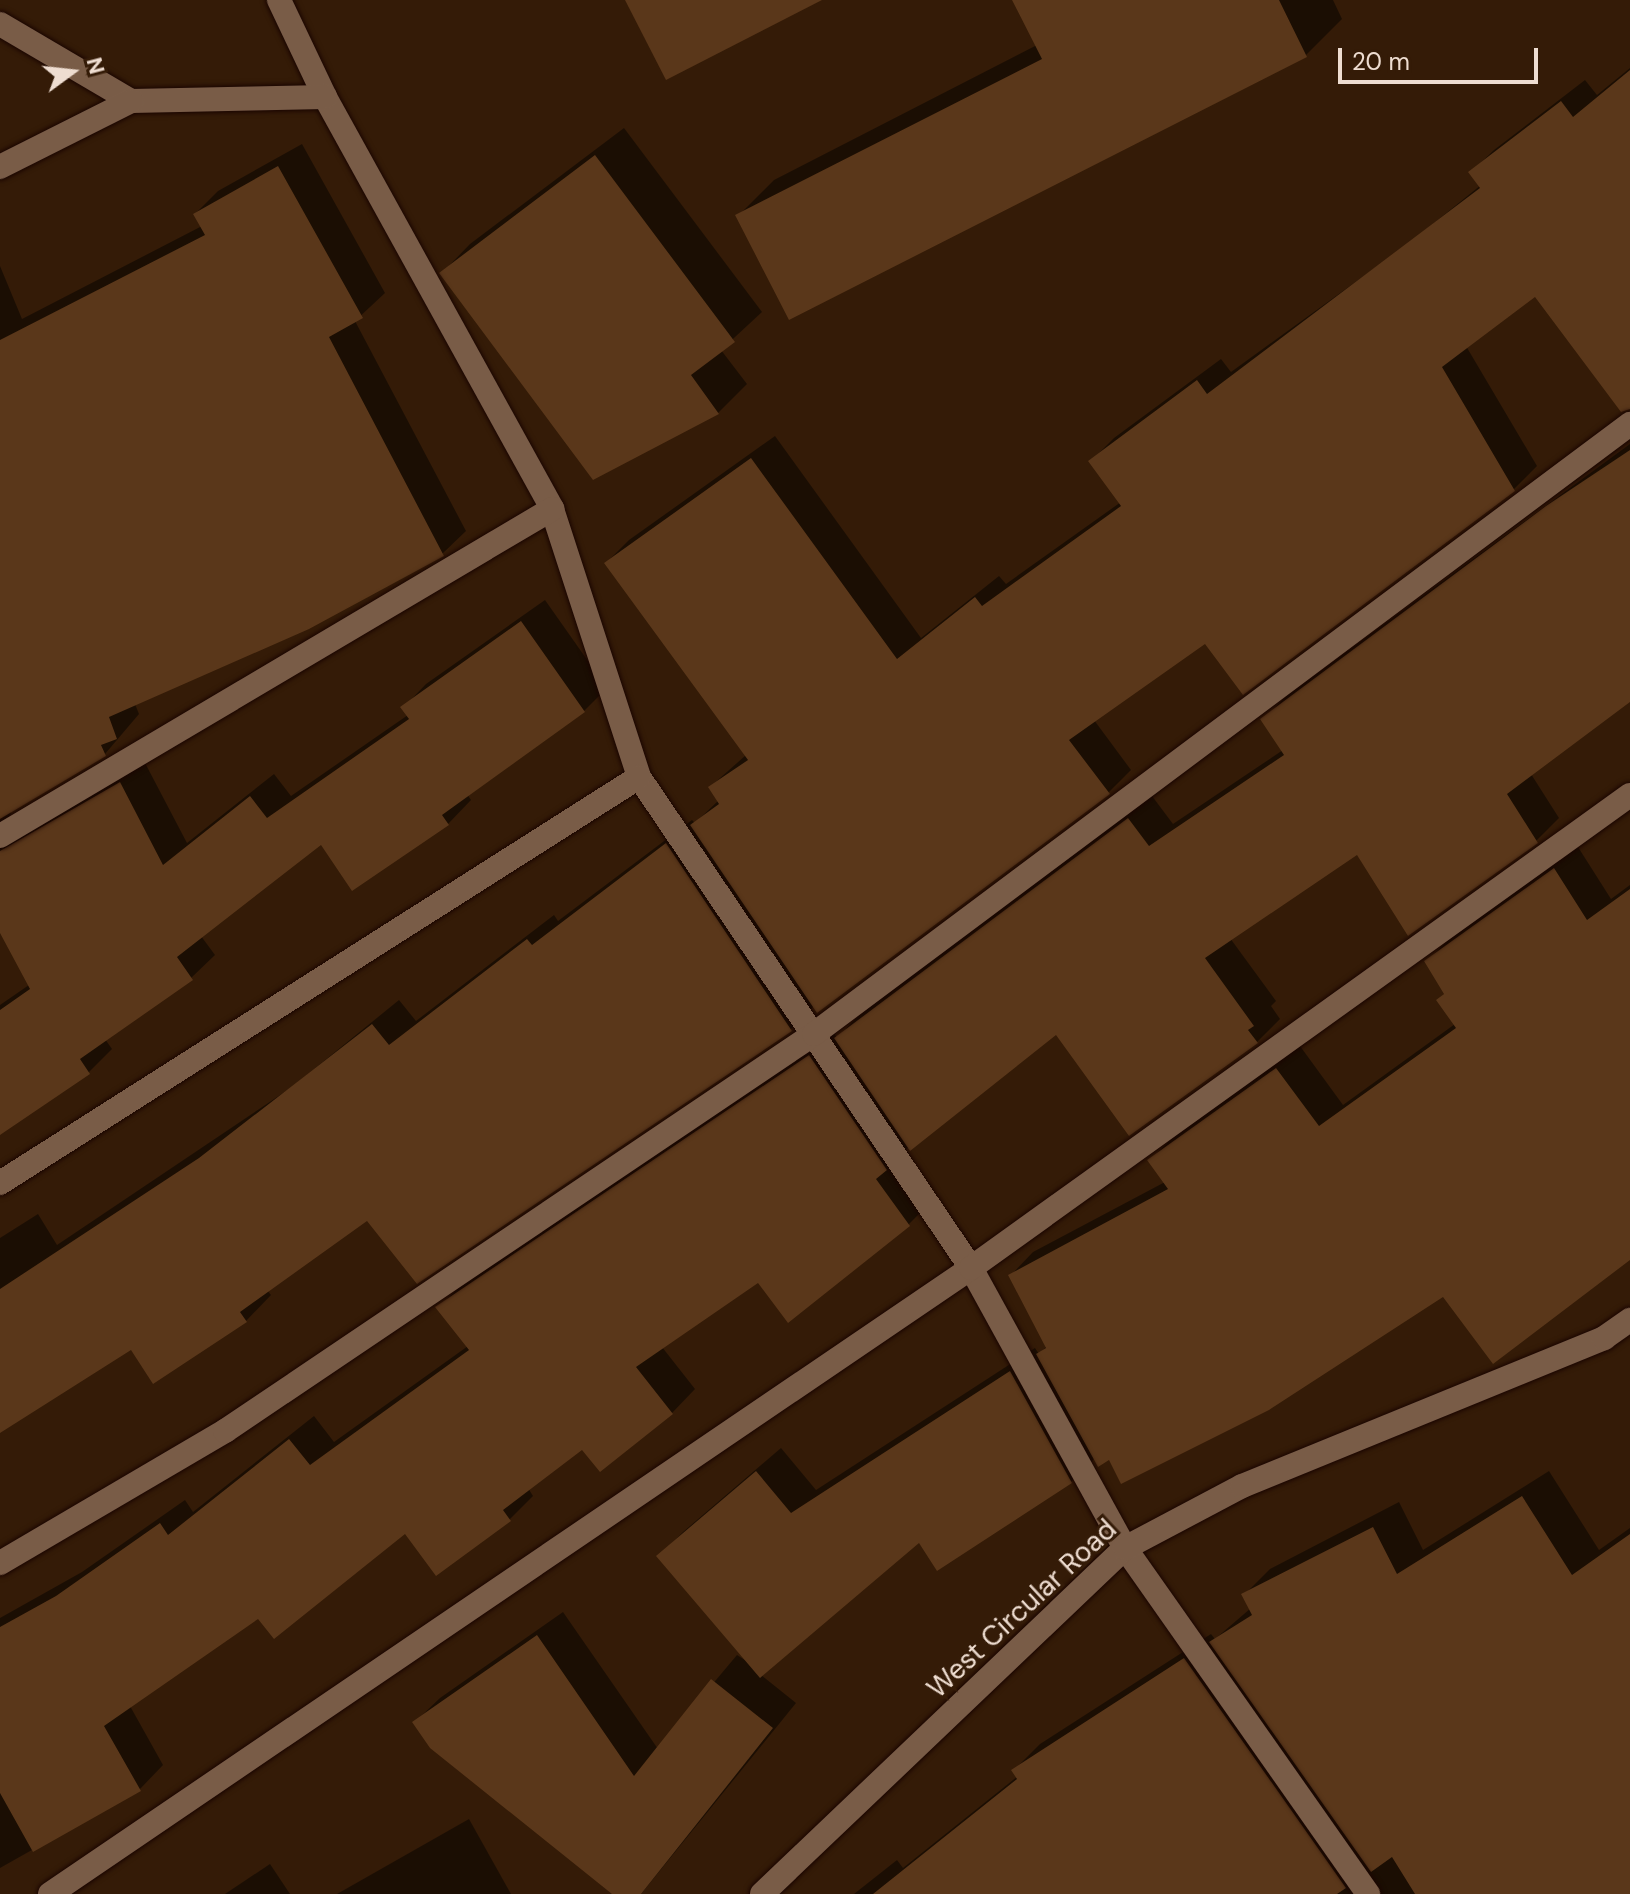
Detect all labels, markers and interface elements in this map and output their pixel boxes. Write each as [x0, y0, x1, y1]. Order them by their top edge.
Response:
north arrow [32, 32, 112, 112]
scale bar [1342, 32, 1542, 82]
text: 20 m [1352, 46, 1410, 77]
text: N [80, 54, 112, 77]
street label: West Circular Road [920, 1513, 1124, 1705]

